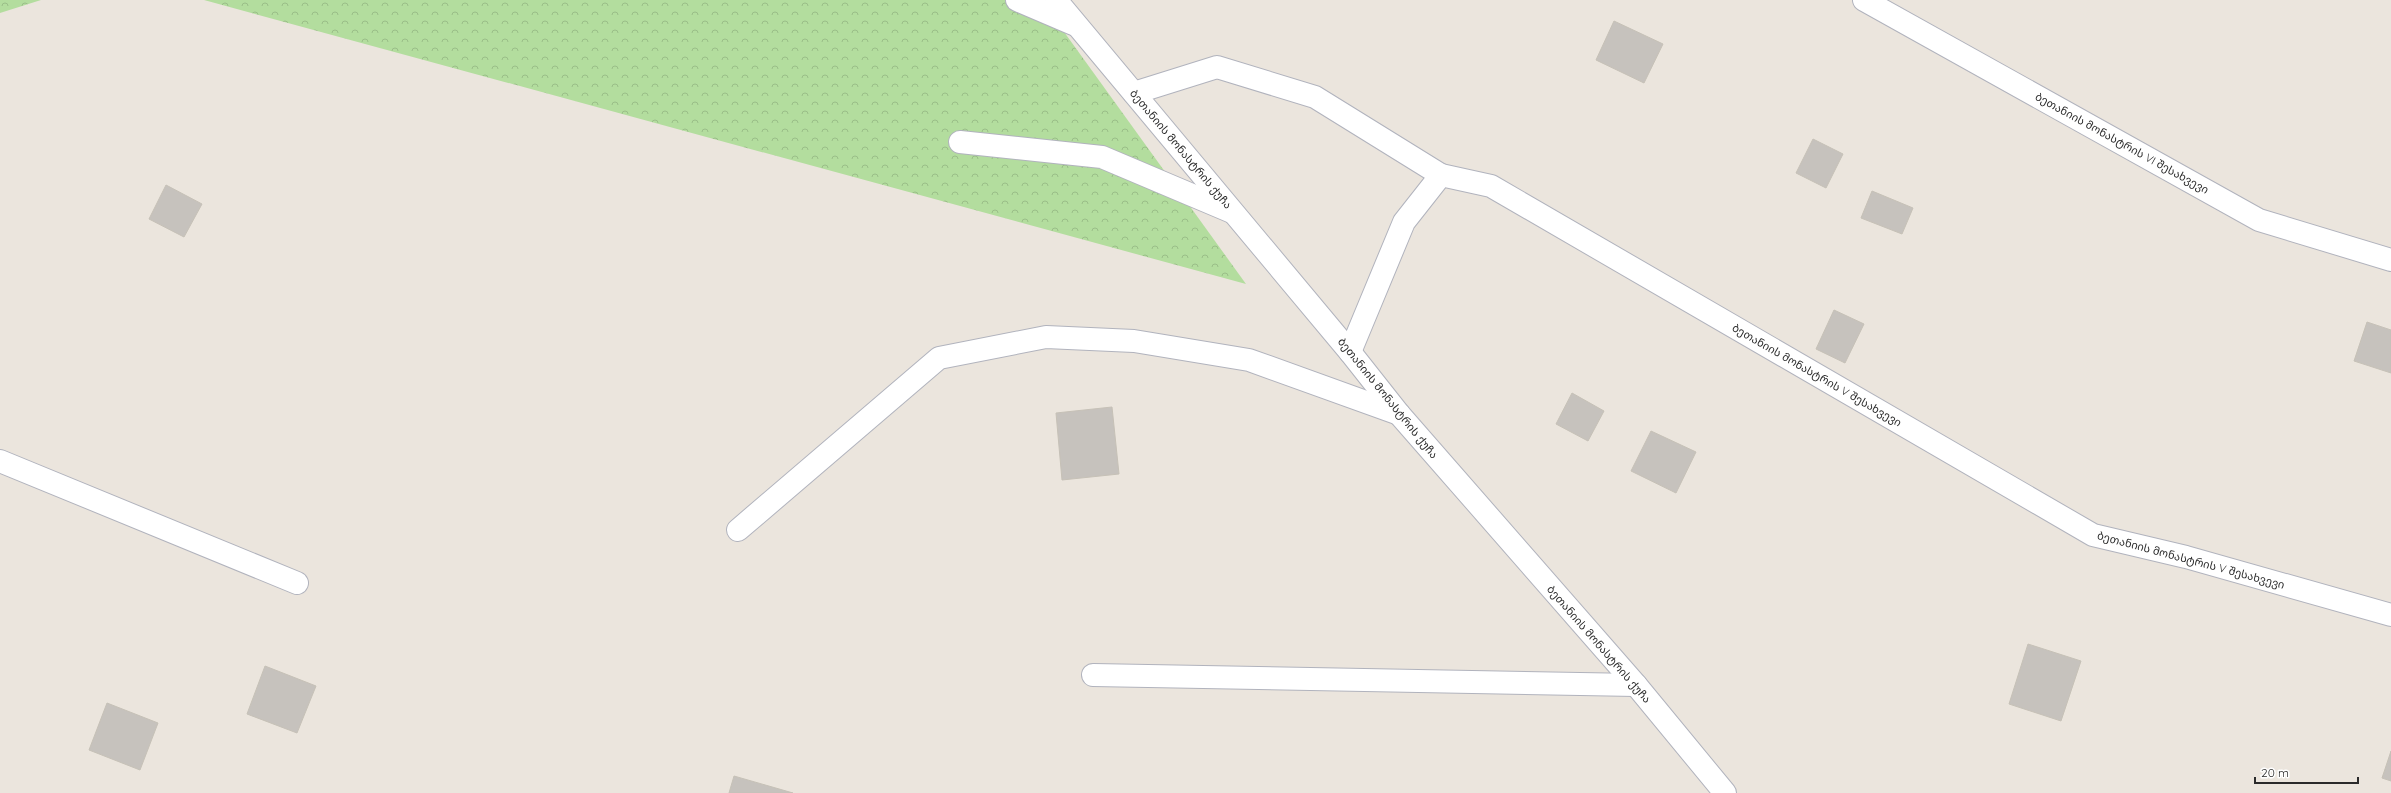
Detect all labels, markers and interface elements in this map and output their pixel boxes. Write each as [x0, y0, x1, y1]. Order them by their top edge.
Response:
street label: ბეთანიის მონასტრის ქუჩა [1127, 86, 1235, 212]
street label: ბეთანიის მონასტრის VI შესახვევი [2033, 89, 2211, 197]
street label: ბეთანიის მონასტრის V შესახვევი [1730, 321, 1904, 429]
street label: ბეთანიის მონასტრის ქუჩა [1335, 335, 1441, 461]
street label: ბეთანიის მონასტრის V შესახვევი [2096, 528, 2286, 592]
street label: ბეთანიის მონასტრის ქუჩა [1544, 582, 1654, 706]
scale bar [2255, 759, 2358, 785]
text: 20 m [2261, 765, 2289, 780]

